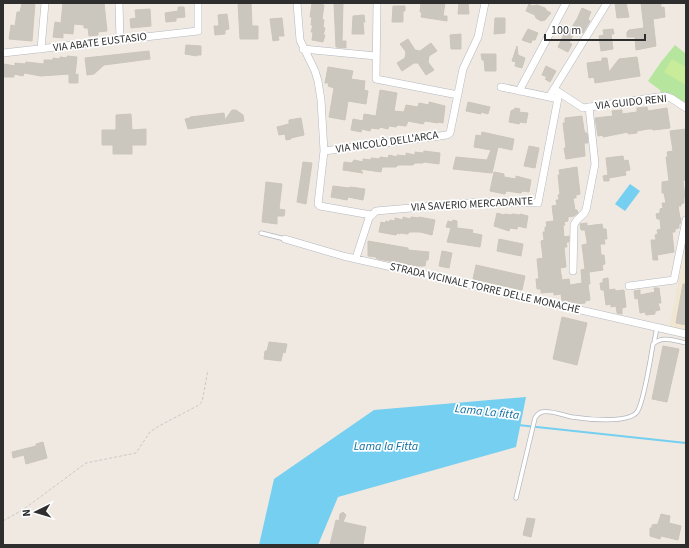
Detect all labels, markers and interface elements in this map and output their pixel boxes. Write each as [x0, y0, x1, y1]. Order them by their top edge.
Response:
scale bar [545, 16, 645, 42]
text: 100 m [551, 22, 581, 39]
street label: VIA ABATE EUSTASIO [52, 29, 148, 55]
street label: VIA GUIDO RENI [594, 91, 668, 113]
street label: VIA NICOLÒ DELL'ARCA [335, 127, 439, 157]
street label: VIA SAVERIO MERCADANTE [411, 193, 534, 215]
street label: STRADA VICINALE TORRE DELLE MONACHE [388, 259, 582, 317]
water label: Lama La fitta [454, 400, 521, 424]
water label: Lama la Fitta [354, 438, 419, 455]
north arrow [16, 492, 56, 532]
text: N [19, 509, 34, 517]

